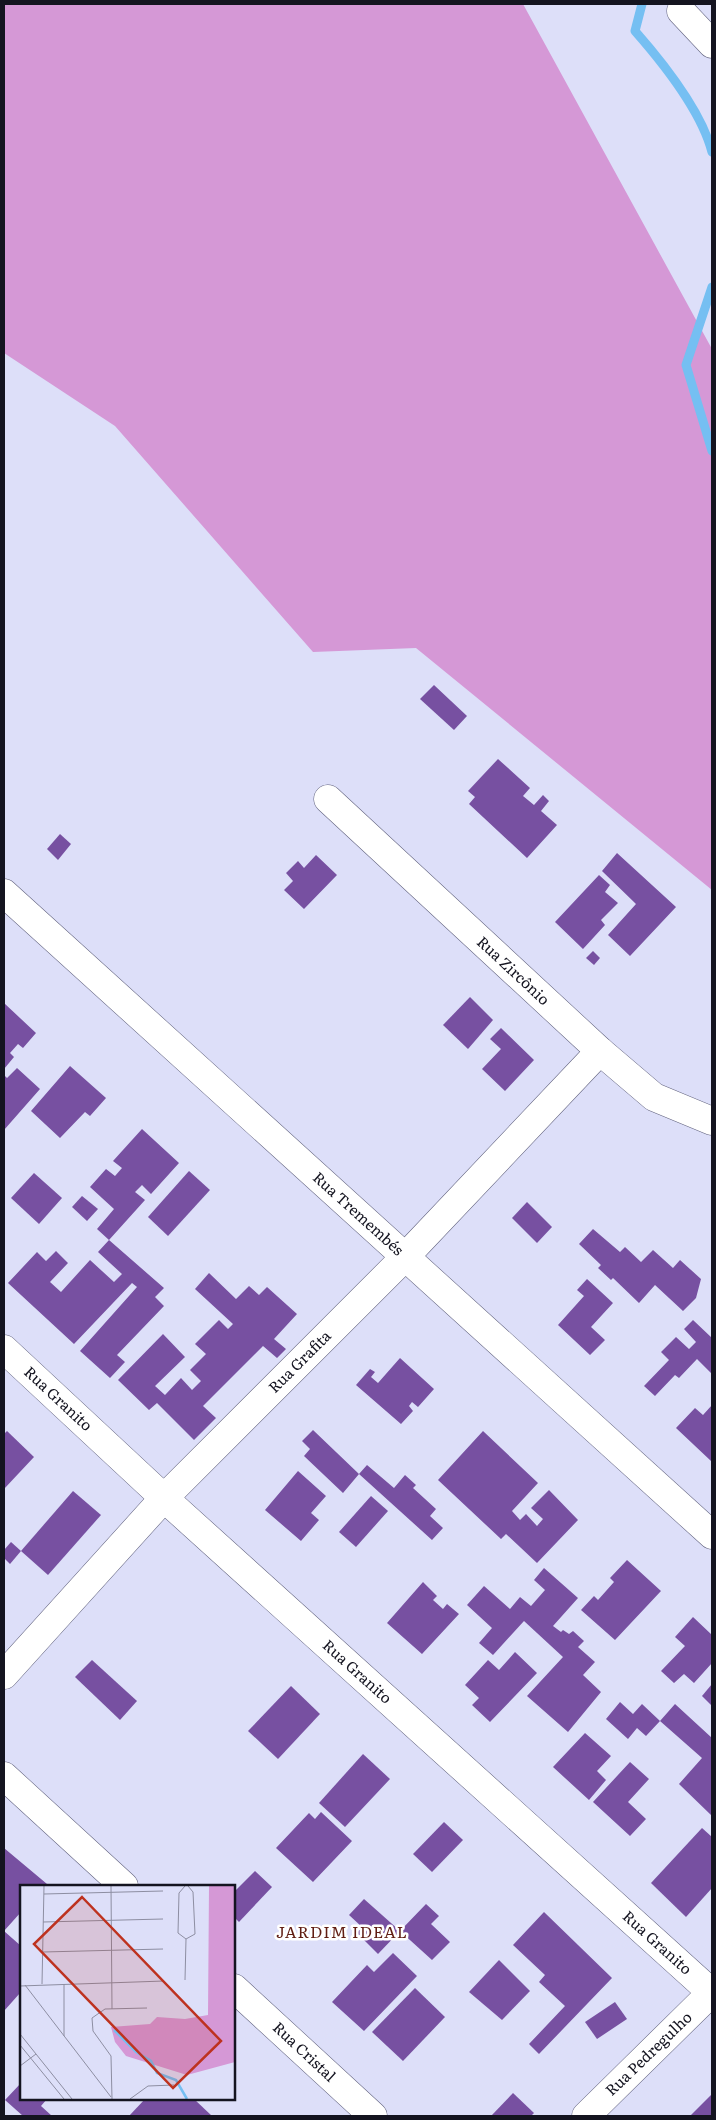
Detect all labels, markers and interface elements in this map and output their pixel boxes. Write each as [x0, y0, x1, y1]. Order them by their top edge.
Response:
street label: Rua Zircônio [472, 930, 556, 1010]
street label: Rua Tremembés [308, 1166, 410, 1260]
street label: Rua Grafita [262, 1324, 336, 1398]
street label: Rua Granito [20, 1360, 99, 1436]
street label: Rua Granito [318, 1633, 398, 1708]
inset map [20, 1885, 235, 2100]
street label: Rua Granito [618, 1904, 698, 1979]
district label: JARDIM IDEAL [276, 1919, 408, 1943]
street label: Rua Pedregulho [599, 2005, 697, 2100]
street label: Rua Cristal [268, 2016, 342, 2086]

